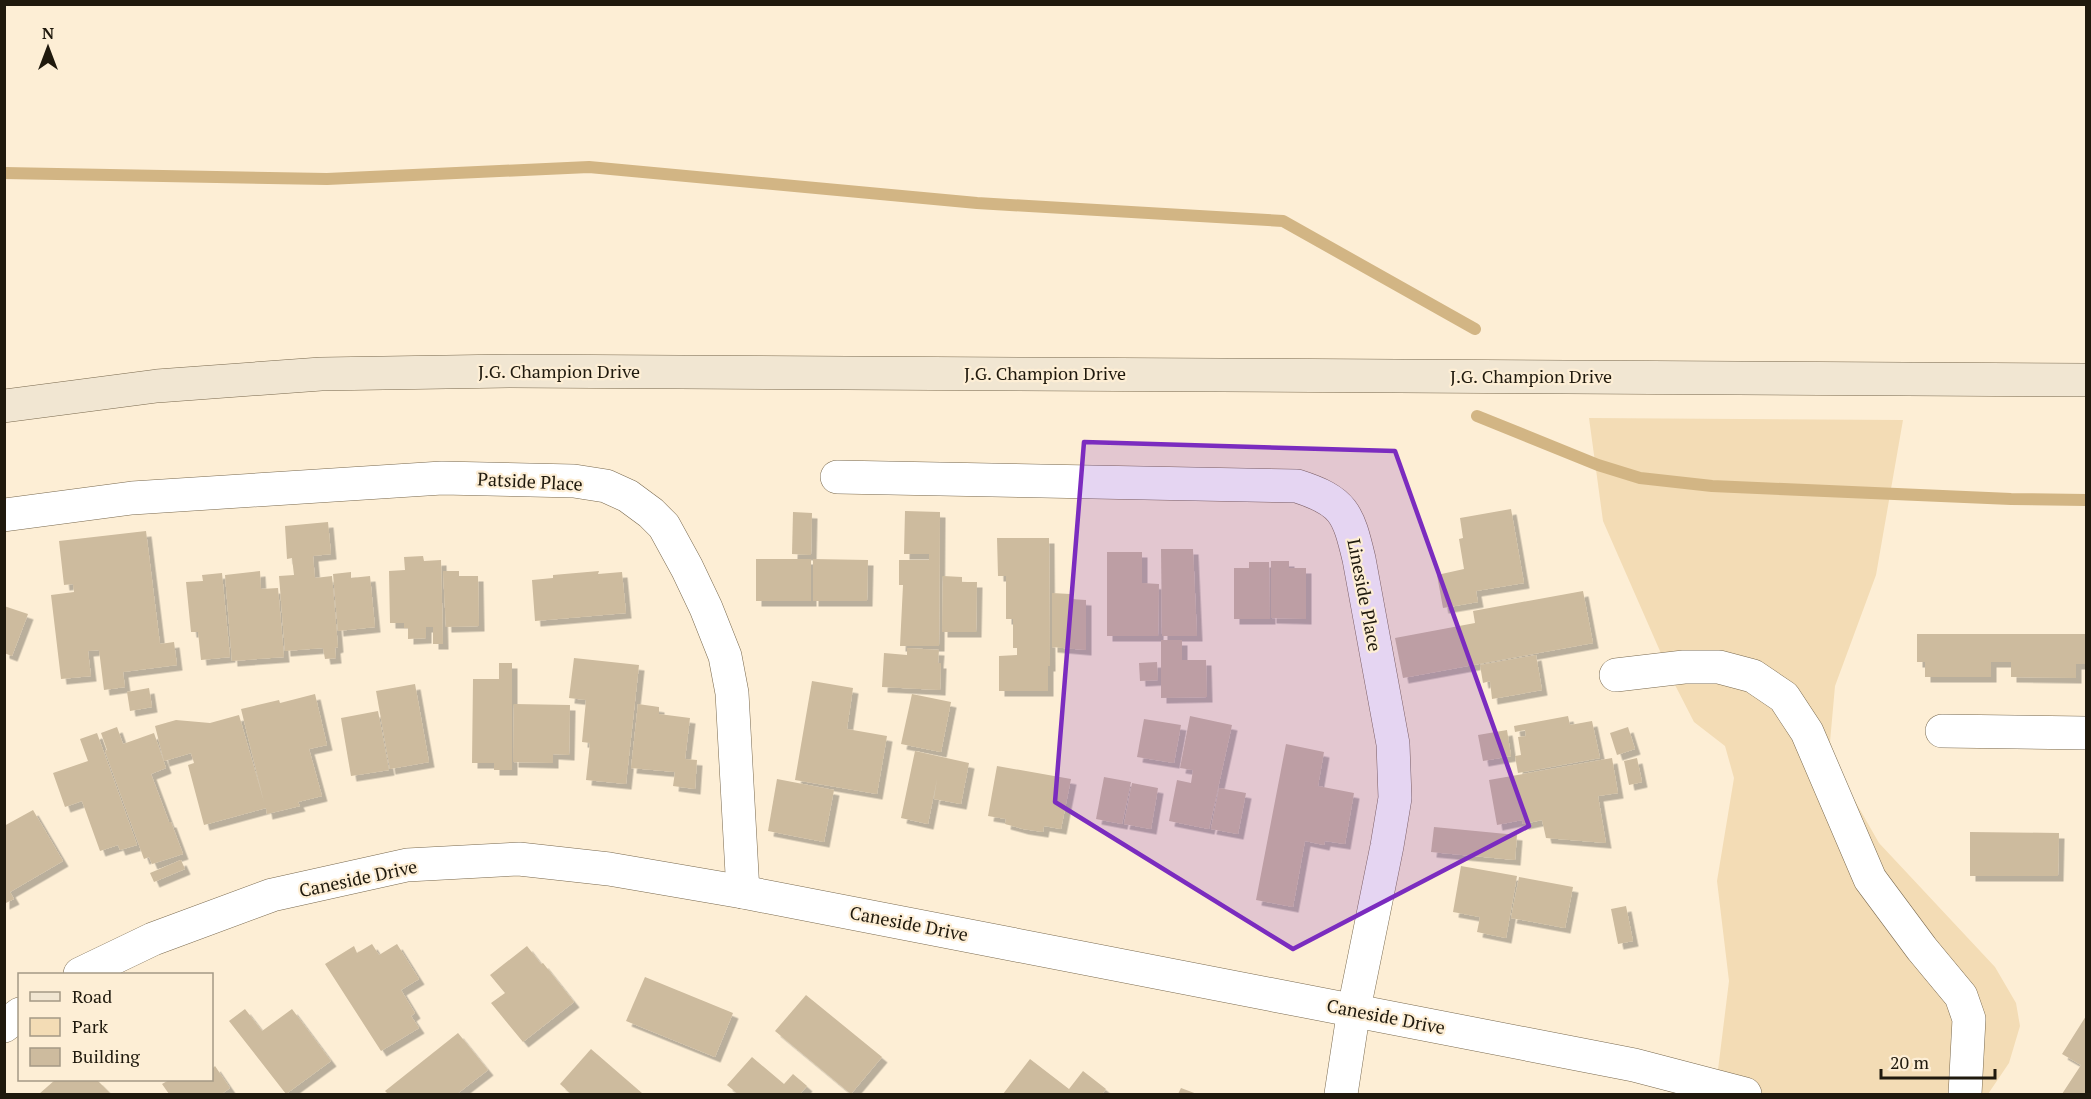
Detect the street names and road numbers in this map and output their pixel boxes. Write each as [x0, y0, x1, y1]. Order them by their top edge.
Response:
street label: J.G. Champion Drive [478, 359, 640, 383]
street label: J.G. Champion Drive [964, 361, 1126, 385]
street label: J.G. Champion Drive [1450, 364, 1612, 388]
street label: Patside Place [477, 466, 583, 496]
street label: Lineside Place [1342, 537, 1388, 653]
street label: Caneside Drive [297, 854, 419, 902]
street label: Caneside Drive [848, 900, 970, 946]
street label: Caneside Drive [1325, 993, 1447, 1039]

